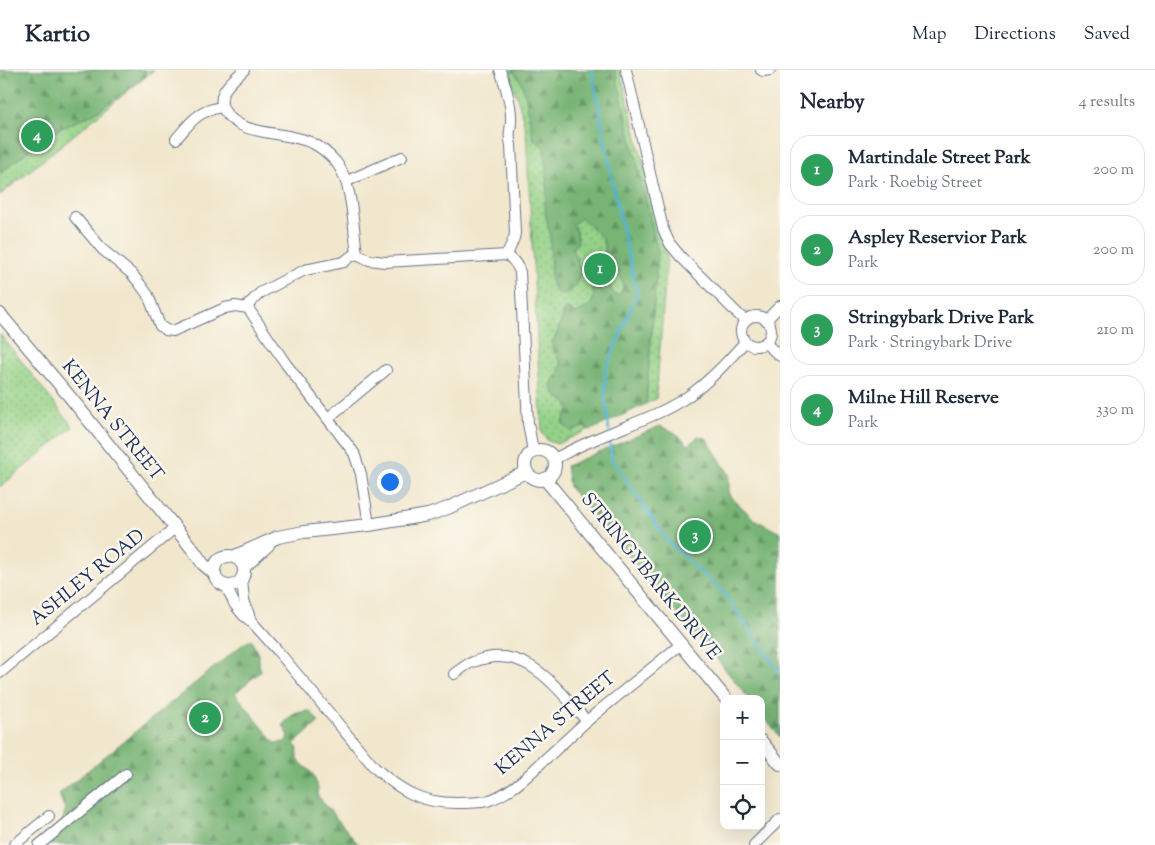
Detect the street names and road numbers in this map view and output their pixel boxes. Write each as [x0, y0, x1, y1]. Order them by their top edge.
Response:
street label: KENNA STREET [54, 354, 170, 488]
street label: STRINGYBARK DRIVE [574, 487, 727, 667]
street label: ASHLEY ROAD [25, 523, 151, 633]
street label: KENNA STREET [490, 666, 622, 782]

